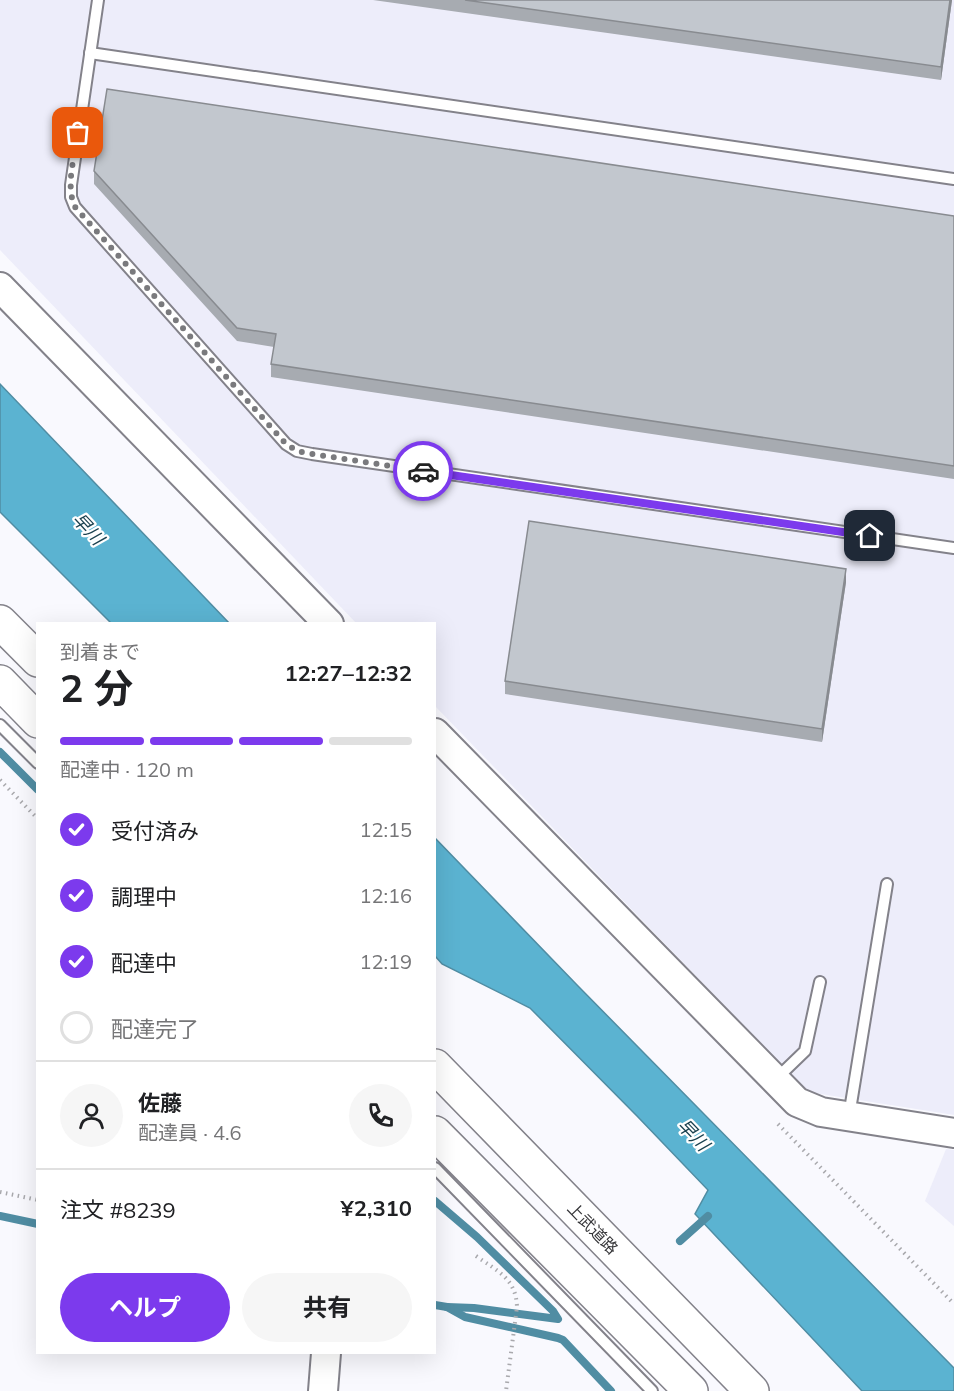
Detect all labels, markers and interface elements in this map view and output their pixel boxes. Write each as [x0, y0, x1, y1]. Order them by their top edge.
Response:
pin [52, 107, 103, 158]
icon: bag [61, 116, 94, 149]
courier [393, 441, 453, 501]
icon: car [407, 455, 440, 488]
water label: 早川 [68, 508, 110, 551]
pin [844, 510, 895, 561]
icon: home [853, 519, 886, 552]
text: 到着まで [60, 639, 140, 664]
text: 12:27–12:32 [284, 659, 412, 687]
text: 2 分 [60, 663, 133, 712]
text: 配達中 · 120 m [60, 757, 194, 782]
icon: check [60, 813, 93, 846]
text: 受付済み [111, 817, 199, 845]
text: 12:15 [359, 817, 412, 842]
icon: check [60, 879, 93, 912]
text: 調理中 [111, 883, 177, 911]
text: 12:16 [359, 883, 412, 908]
icon: check [60, 945, 93, 978]
text: 配達中 [111, 949, 177, 977]
text: 12:19 [359, 949, 412, 974]
text: 配達完了 [111, 1015, 199, 1043]
button: person [60, 1084, 123, 1147]
button: phone [349, 1084, 412, 1147]
text: 佐藤 [138, 1089, 182, 1117]
water label: 早川 [673, 1114, 716, 1157]
text: 配達員 · 4.6 [138, 1120, 242, 1145]
text: ¥2,310 [341, 1194, 412, 1222]
text: 注文 #8239 [60, 1196, 176, 1224]
street label: 上武道路 [564, 1198, 622, 1258]
button: ヘルプ [60, 1273, 230, 1342]
button: 共有 [242, 1273, 412, 1342]

